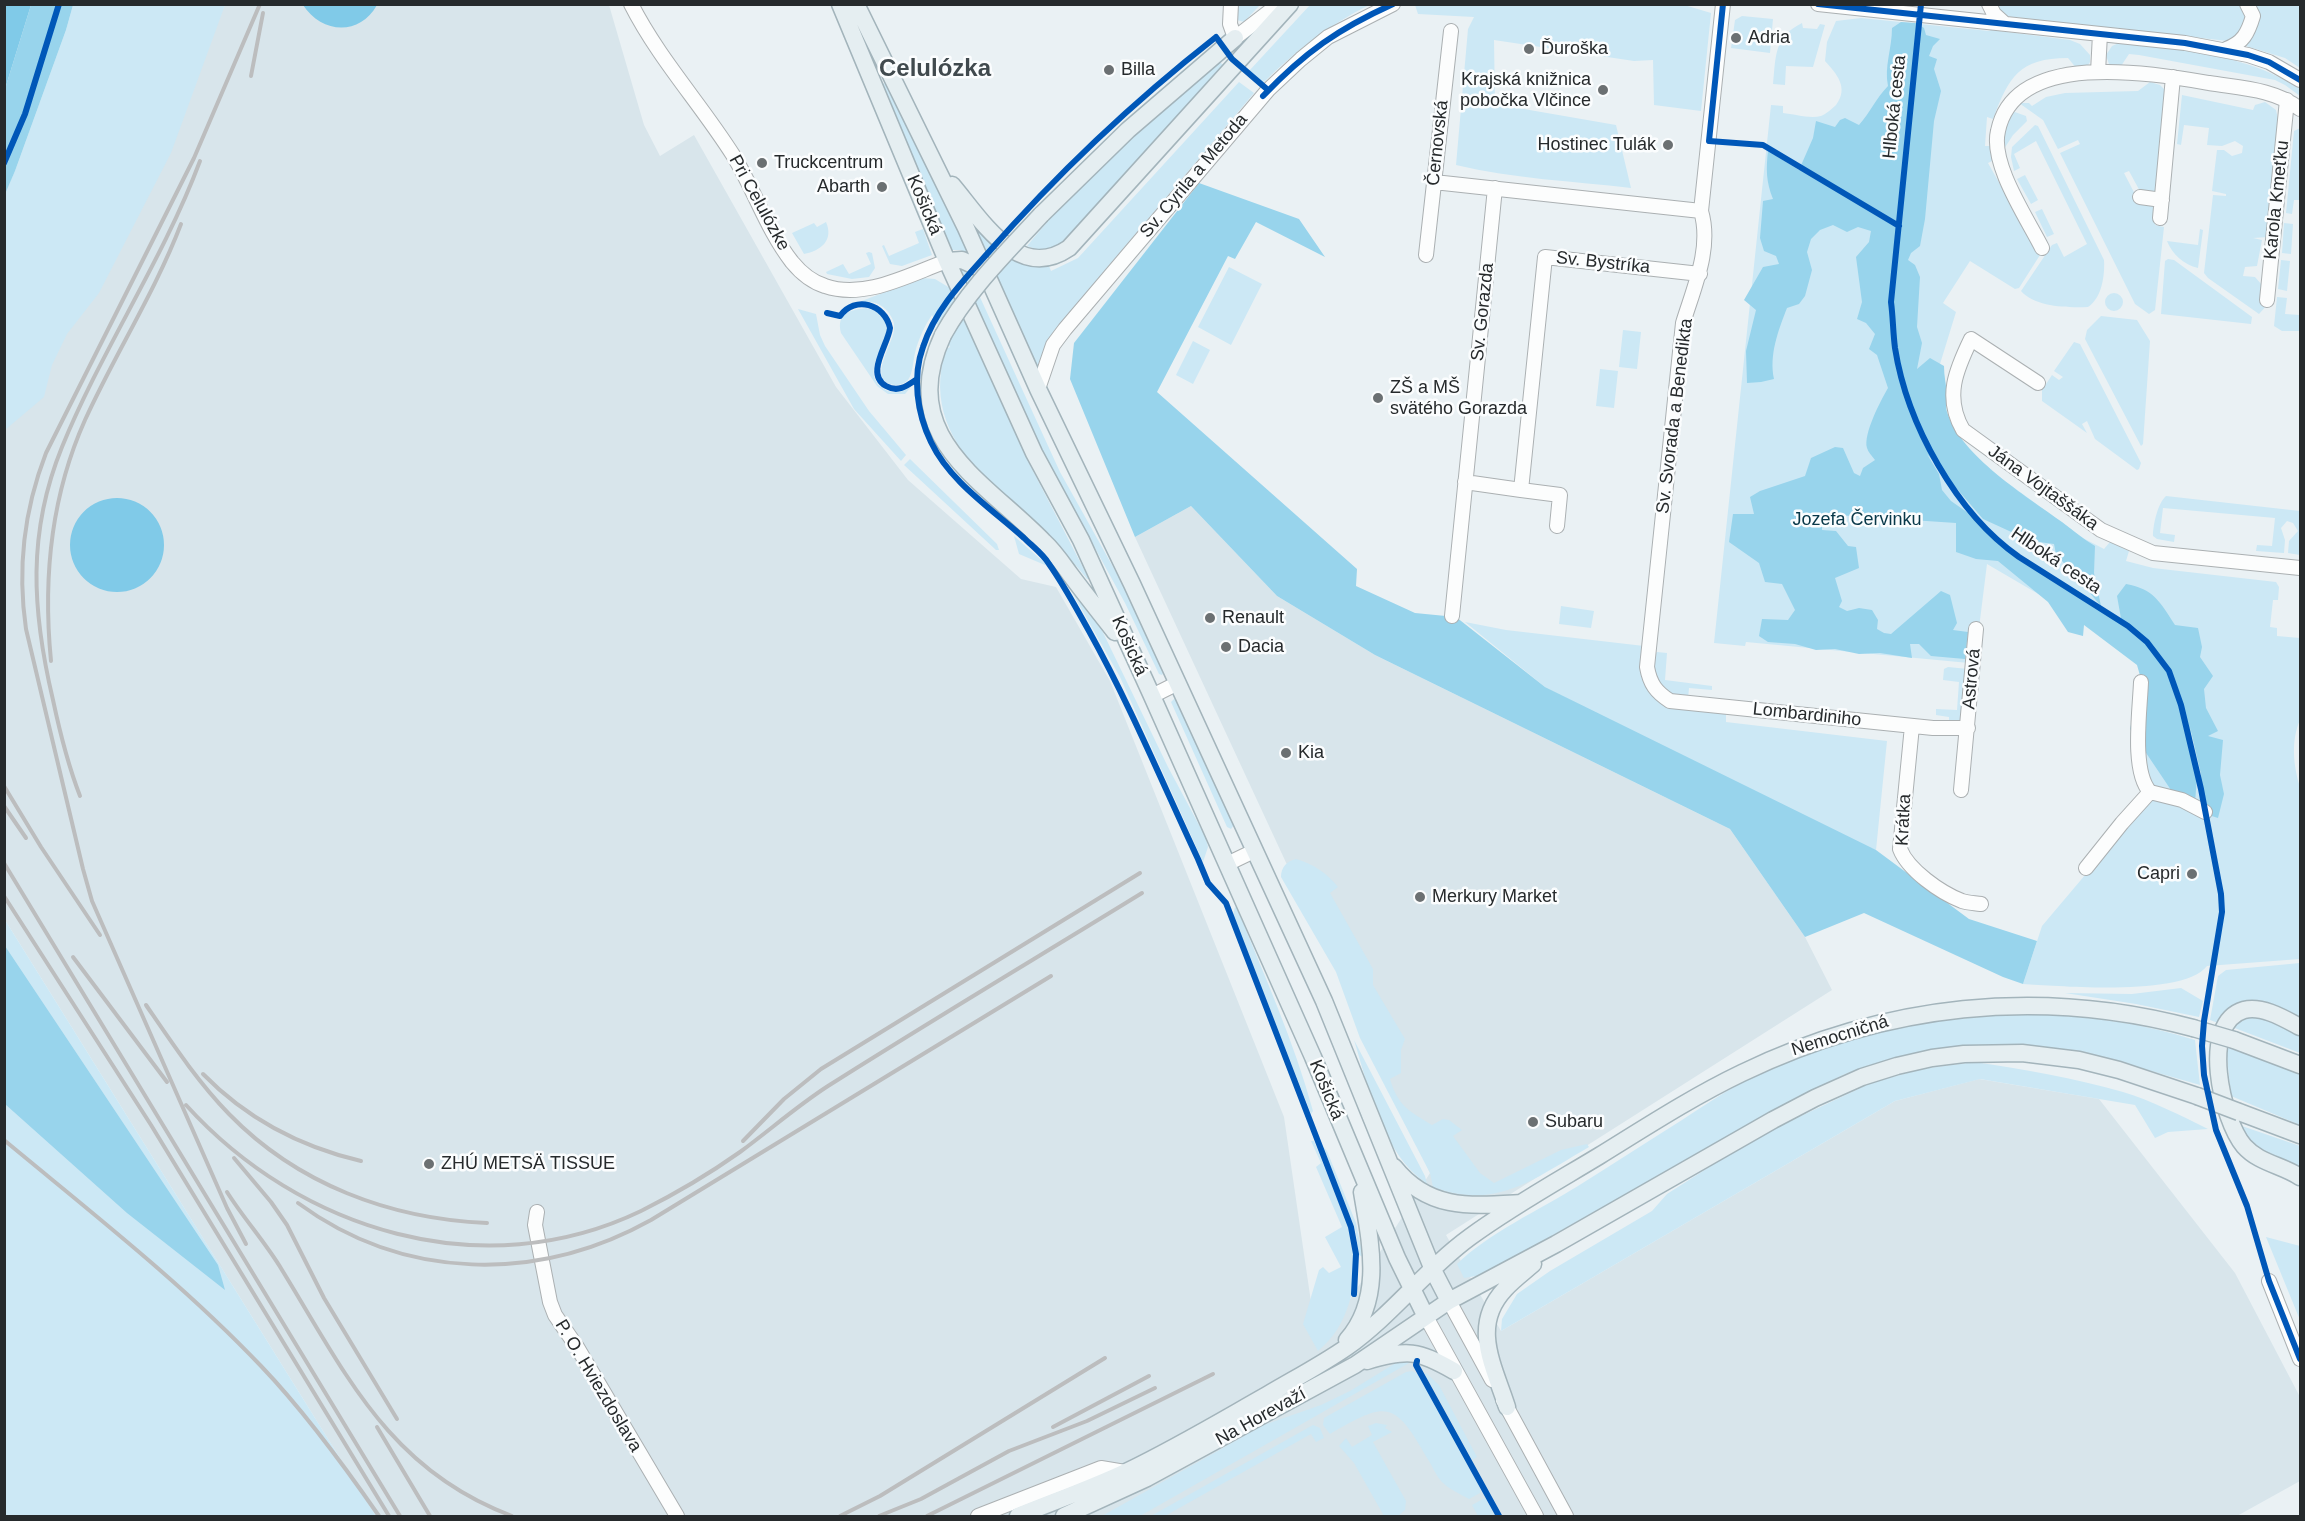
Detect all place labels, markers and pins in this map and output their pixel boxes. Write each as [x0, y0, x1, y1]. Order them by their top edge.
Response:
place label: Adria [1748, 27, 1790, 49]
marker: Adria [1729, 31, 1743, 45]
place label: Ďuroška [1541, 38, 1608, 60]
marker: Ďuroška [1522, 42, 1536, 56]
place label: Billa [1121, 59, 1155, 81]
marker: Billa [1102, 63, 1116, 77]
place label: Krajská knižnica pobočka Vlčince [1460, 69, 1591, 112]
marker: Krajská knižnica pobočka Vlčince [1596, 83, 1610, 97]
place label: Hostinec Tulák [1538, 134, 1656, 156]
marker: Hostinec Tulák [1661, 138, 1675, 152]
place label: Truckcentrum [774, 152, 883, 174]
marker: Truckcentrum [755, 156, 769, 170]
place label: Abarth [817, 176, 870, 198]
marker: Abarth [875, 180, 889, 194]
place label: ZŠ a MŠ svätého Gorazda [1390, 377, 1527, 420]
marker: ZŠ a MŠ svätého Gorazda [1371, 391, 1385, 405]
place label: Renault [1222, 607, 1284, 629]
marker: Renault [1203, 611, 1217, 625]
place label: Dacia [1238, 636, 1284, 658]
marker: Dacia [1219, 640, 1233, 654]
place label: Kia [1298, 742, 1324, 764]
marker: Kia [1279, 746, 1293, 760]
place label: Capri [2137, 863, 2180, 885]
marker: Capri [2185, 867, 2199, 881]
place label: Merkury Market [1432, 886, 1557, 908]
marker: Merkury Market [1413, 890, 1427, 904]
place label: Subaru [1545, 1111, 1603, 1133]
marker: Subaru [1526, 1115, 1540, 1129]
place label: ZHÚ METSÄ TISSUE [441, 1153, 615, 1175]
marker: ZHÚ METSÄ TISSUE [422, 1157, 436, 1171]

